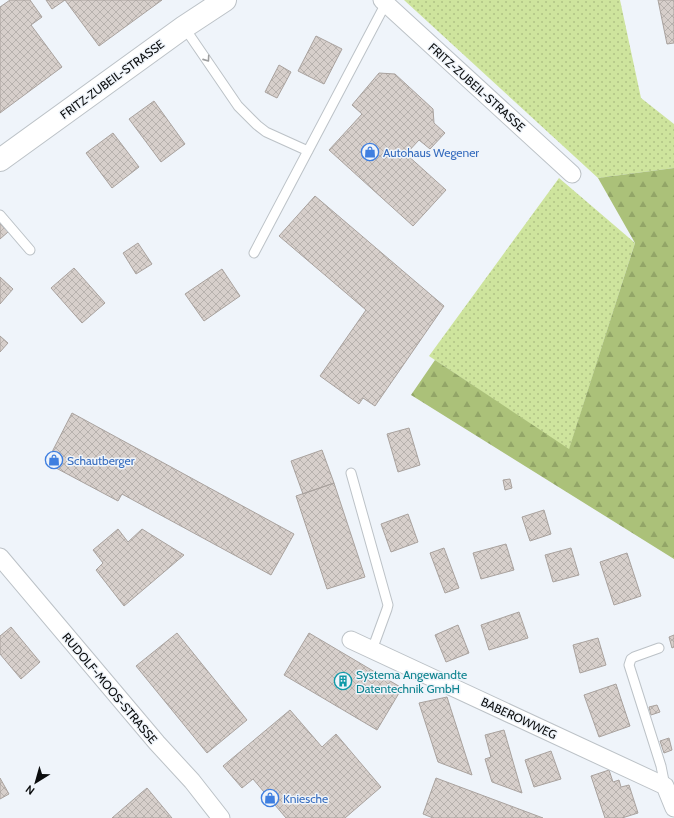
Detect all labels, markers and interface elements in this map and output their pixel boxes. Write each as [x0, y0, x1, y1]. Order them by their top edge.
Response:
street label: FRITZ-ZUBEIL-STRASSE [57, 36, 167, 122]
street label: FRITZ-ZUBEIL-STRASSE [426, 40, 529, 135]
one-way arrow [202, 55, 210, 62]
shop icon: Autohaus Wegener [360, 142, 380, 162]
place label: Autohaus Wegener [383, 145, 479, 160]
shop icon: Schautberger [44, 450, 64, 470]
place label: Schautberger [67, 453, 135, 468]
street label: RUDOLF-MOOS-STRASSE [59, 630, 161, 747]
place label: Systema Angewandte Datentechnik GmbH [356, 667, 467, 696]
building icon: Systema Angewandte Datentechnik GmbH [333, 671, 353, 691]
street label: BABEROWWEG [479, 694, 559, 742]
north arrow [16, 762, 56, 802]
text: N [23, 782, 37, 798]
shop icon: Kniesche [260, 788, 280, 808]
place label: Kniesche [283, 791, 328, 806]

